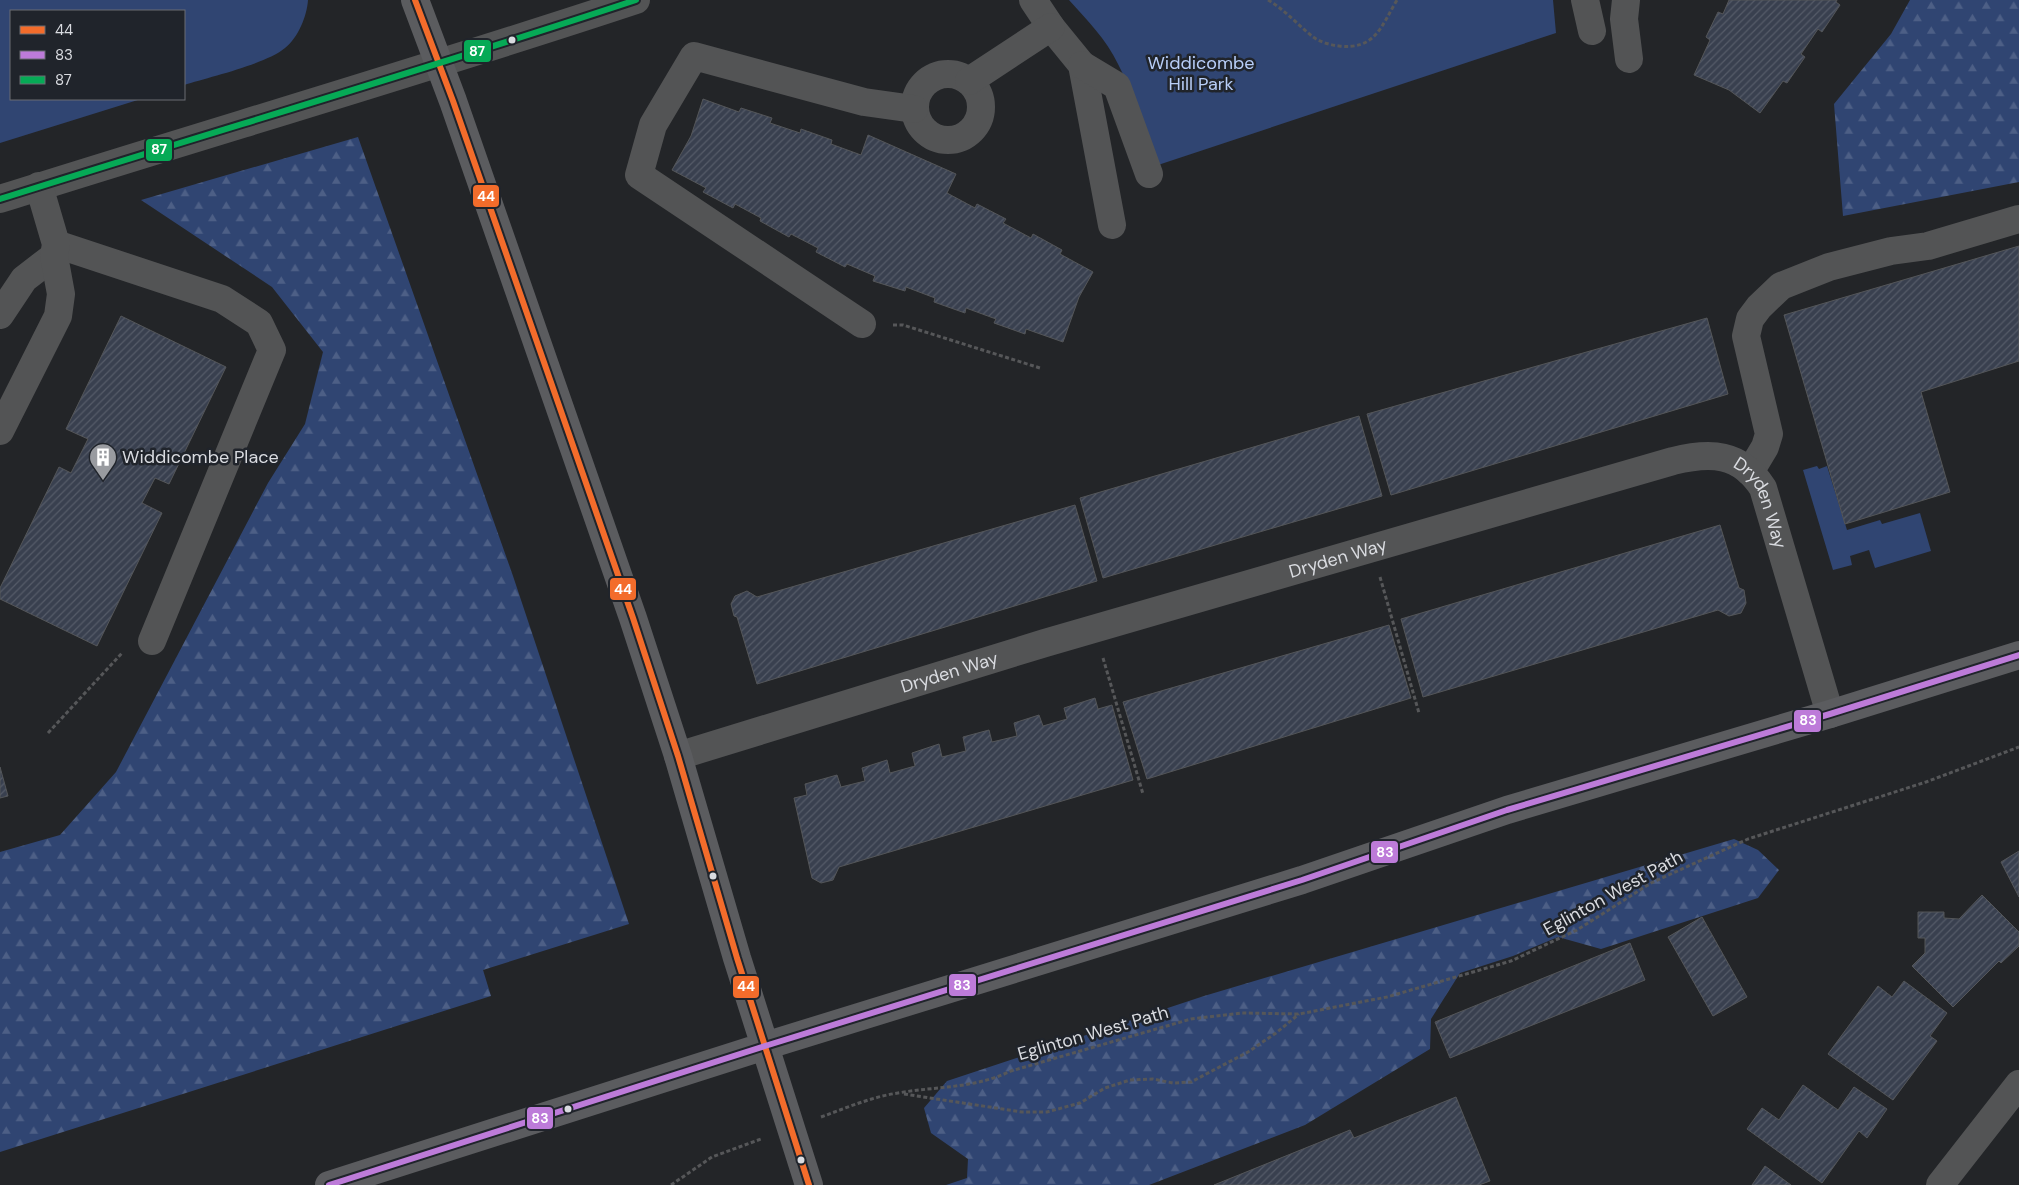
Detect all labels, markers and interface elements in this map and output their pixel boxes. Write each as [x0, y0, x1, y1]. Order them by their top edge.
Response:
legend [10, 10, 185, 100]
text: 44 [55, 20, 73, 40]
unlabelled marker [507, 35, 517, 45]
line badge: 87 [463, 39, 492, 63]
text: 87 [469, 42, 486, 60]
text: 83 [55, 45, 73, 65]
park label: Widdicombe Hill Park [1147, 51, 1255, 96]
text: 87 [55, 70, 72, 90]
line badge: 87 [145, 138, 173, 162]
text: 87 [151, 140, 168, 158]
line badge: 44 [472, 184, 500, 208]
text: 44 [477, 187, 495, 205]
building icon: Widdicombe Place [88, 442, 118, 481]
place label: Widdicombe Place [122, 445, 279, 469]
street label: Dryden Way [1729, 451, 1792, 551]
street label: Dryden Way [1286, 533, 1390, 584]
line badge: 44 [609, 577, 637, 601]
text: 44 [614, 580, 632, 598]
street label: Dryden Way [898, 646, 1001, 699]
line badge: 83 [1793, 709, 1822, 733]
text: 83 [1799, 711, 1817, 729]
line badge: 83 [1370, 840, 1399, 864]
text: 83 [1376, 843, 1394, 861]
street label: Eglinton West Path [1539, 845, 1687, 941]
unlabelled marker [708, 871, 718, 881]
line badge: 83 [948, 973, 977, 997]
line badge: 44 [732, 975, 760, 999]
text: 83 [953, 976, 971, 994]
text: 44 [737, 977, 755, 995]
street label: Eglinton West Path [1015, 1000, 1171, 1066]
unlabelled marker [563, 1104, 573, 1114]
line badge: 83 [526, 1106, 554, 1130]
text: 83 [531, 1109, 549, 1127]
unlabelled marker [796, 1155, 806, 1165]

